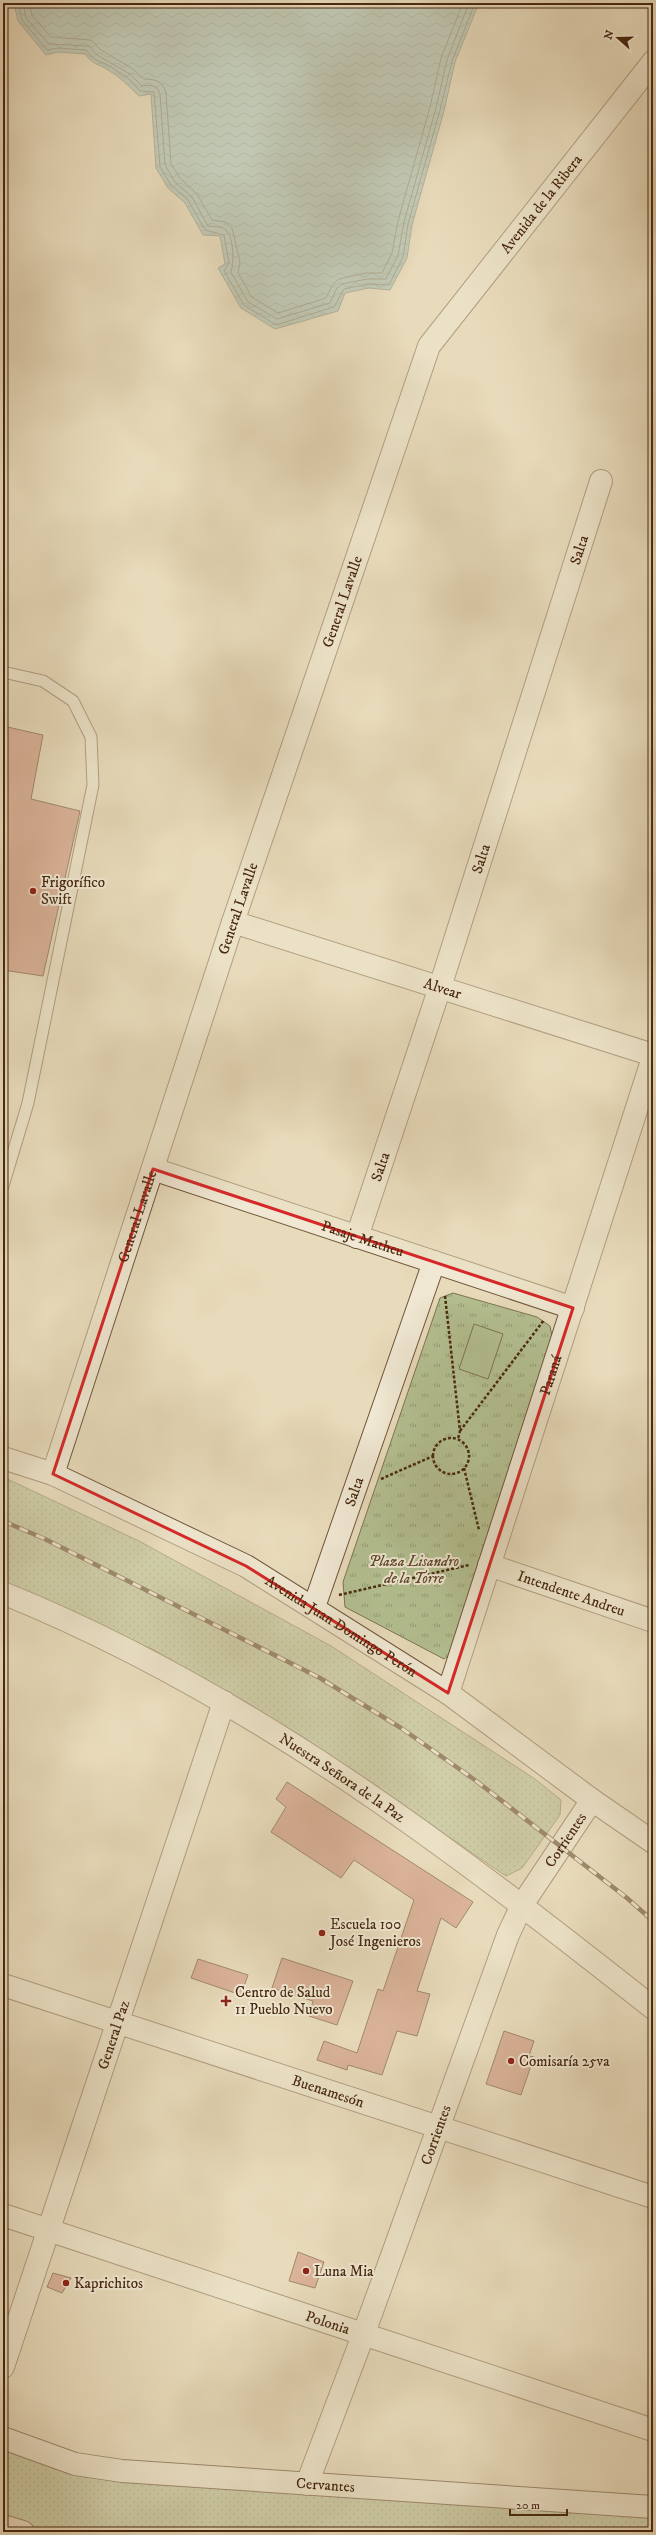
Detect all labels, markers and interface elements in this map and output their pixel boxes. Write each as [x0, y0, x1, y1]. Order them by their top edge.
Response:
north arrow [598, 18, 638, 58]
text: N [601, 28, 618, 42]
street label: Avenida de la Ribera [497, 150, 587, 258]
street label: Salta [566, 532, 593, 567]
street label: General Lavalle [318, 553, 367, 650]
street label: Salta [468, 841, 495, 876]
street label: General Lavalle [214, 860, 263, 957]
place label: Frigorífico Swift [41, 873, 105, 909]
marker: Frigorífico Swift [28, 886, 38, 896]
street label: Alvear [421, 974, 464, 1004]
street label: Salta [367, 1149, 395, 1184]
street label: General Lavalle [114, 1168, 161, 1265]
street label: Pasaje Matheu [319, 1216, 406, 1261]
street label: Paraná [536, 1352, 567, 1398]
street label: Salta [341, 1474, 369, 1509]
park label: Plaza Lisandro de la Torre [369, 1552, 460, 1588]
street label: Intendente Andreu [515, 1566, 627, 1621]
street label: Avenida Juan Domingo Perón [262, 1572, 421, 1681]
street label: Nuestra Señora de la Paz [276, 1729, 409, 1827]
street label: Corrientes [541, 1809, 591, 1871]
place label: Escuela 100 José Ingenieros [328, 1915, 421, 1951]
marker: Escuela 100 José Ingenieros [317, 1928, 327, 1938]
place label: Centro de Salud 11 Pueblo Nuevo [235, 1983, 333, 2019]
marker: Centro de Salud 11 Pueblo Nuevo [220, 1995, 232, 2007]
street label: General Paz [93, 1997, 134, 2072]
place label: Comisaría 25va [519, 2052, 610, 2071]
marker: Comisaría 25va [506, 2056, 516, 2066]
street label: Buenamesón [289, 2071, 367, 2112]
street label: Corrientes [417, 2103, 456, 2168]
place label: Luna Mia [314, 2262, 374, 2281]
marker: Luna Mia [301, 2266, 311, 2276]
place label: Kaprichitos [74, 2274, 143, 2293]
marker: Kaprichitos [61, 2278, 71, 2288]
street label: Polonia [303, 2307, 353, 2339]
street label: Cervantes [295, 2474, 355, 2497]
scale bar [510, 2491, 567, 2517]
text: 20 m [516, 2498, 540, 2513]

